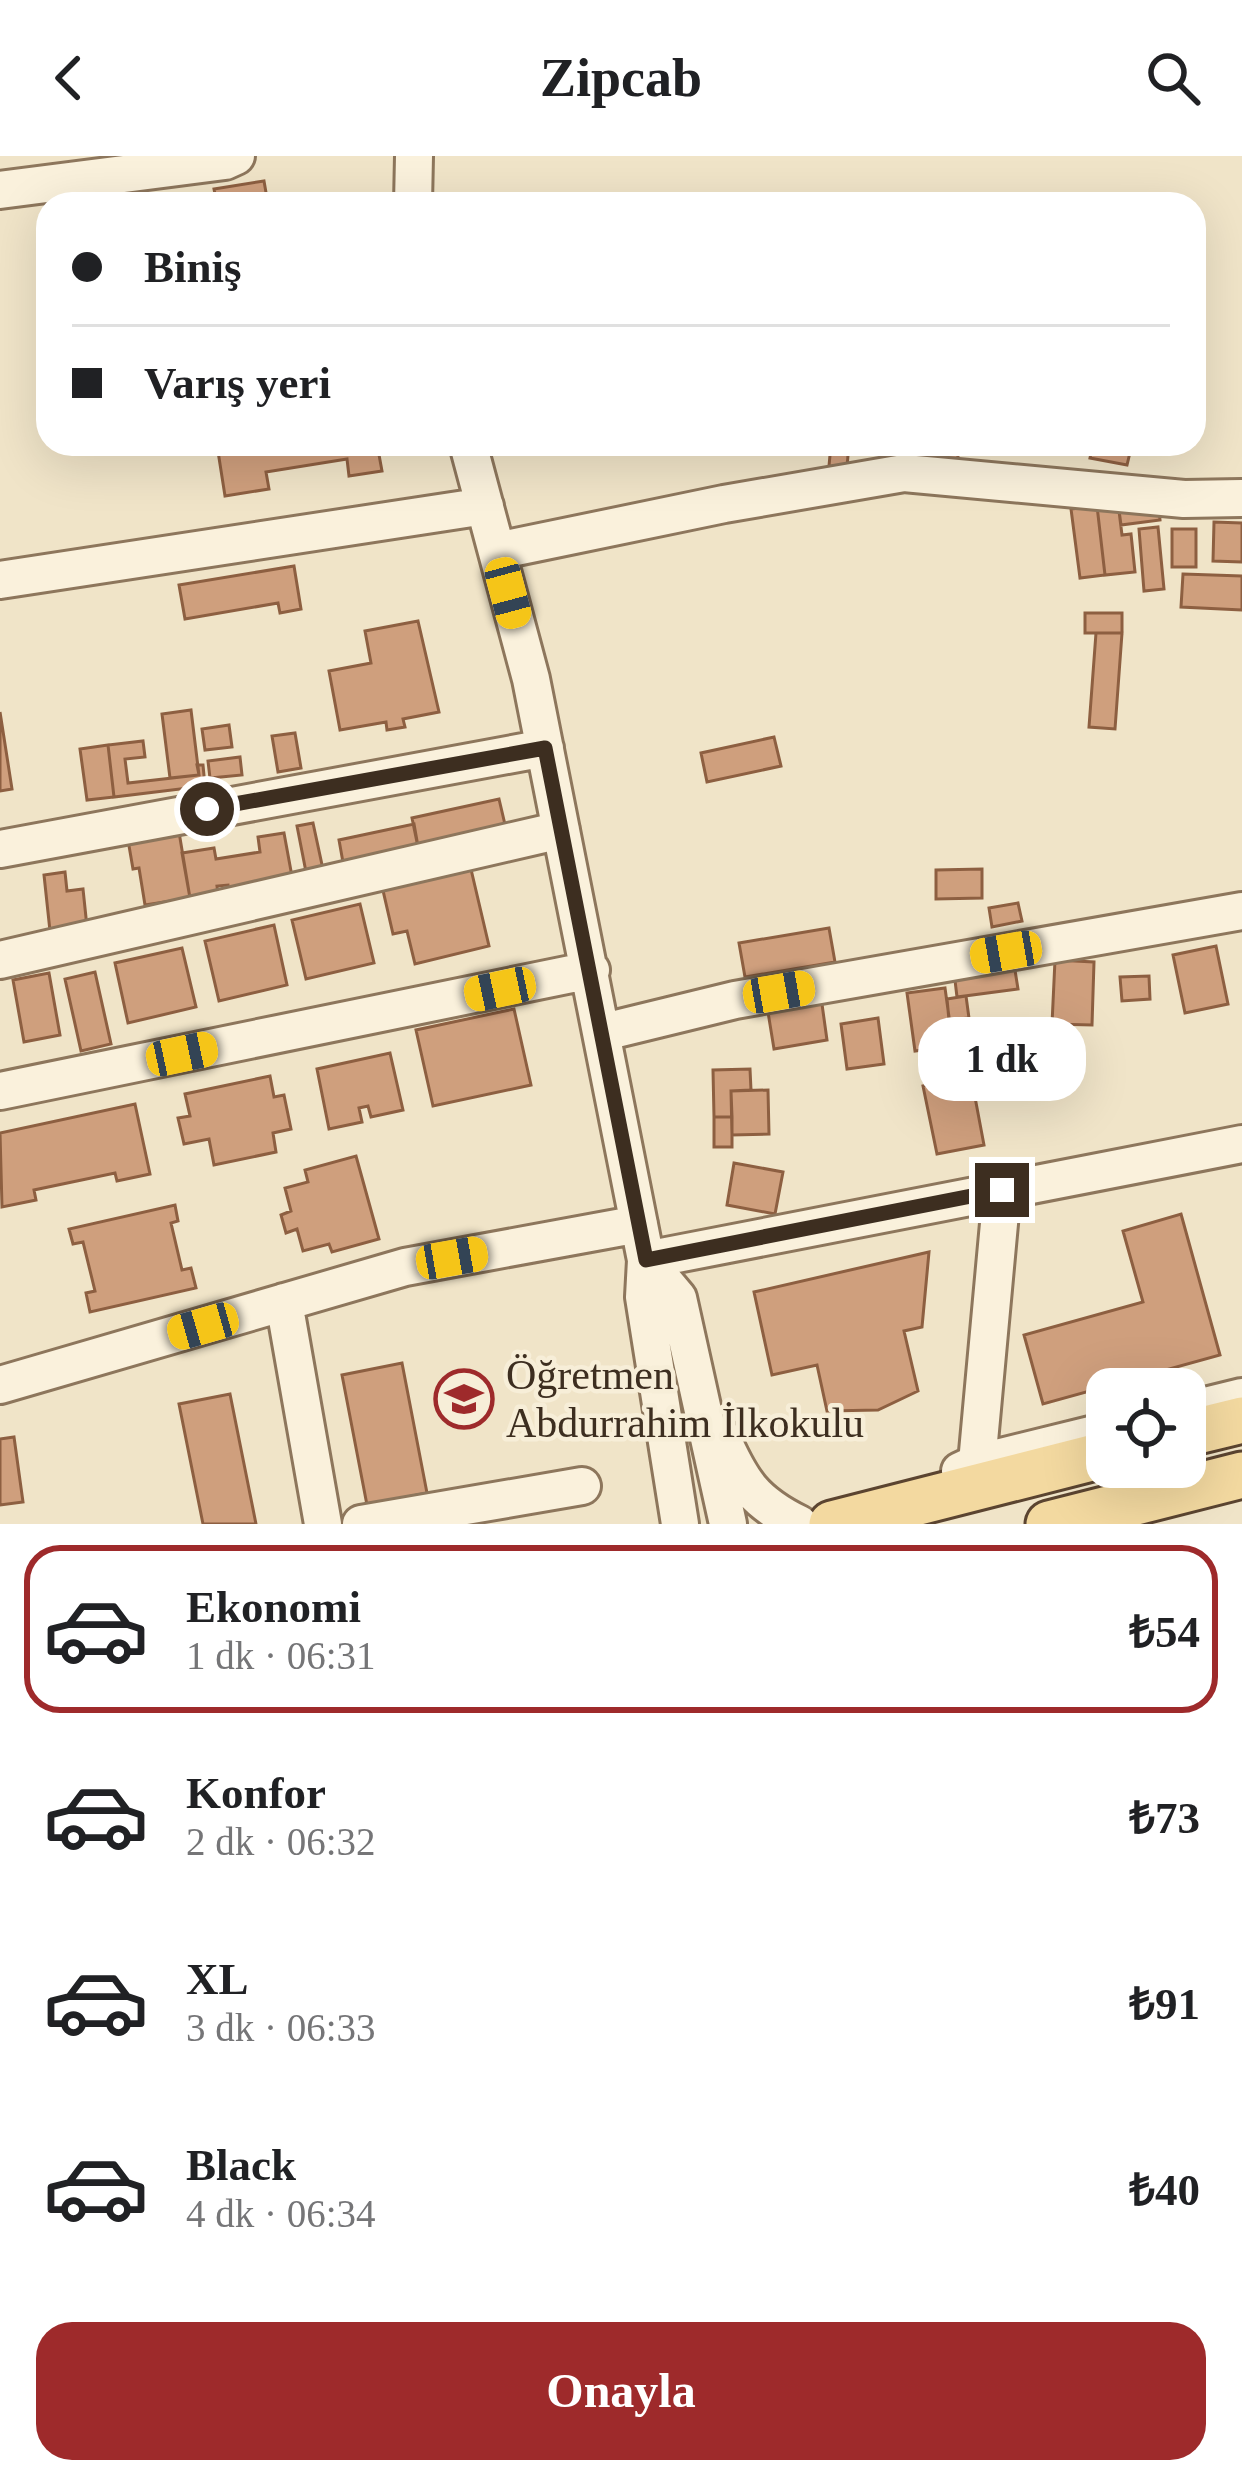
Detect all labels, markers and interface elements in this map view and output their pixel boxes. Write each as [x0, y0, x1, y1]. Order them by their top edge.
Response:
icon: back [36, 45, 102, 111]
icon: search [1140, 45, 1206, 111]
text: Zipcab [540, 48, 702, 108]
text: Biniş [144, 242, 242, 292]
text: Varış yeri [144, 358, 331, 408]
car [481, 554, 535, 632]
route start [180, 782, 234, 836]
car [967, 928, 1045, 976]
car [461, 964, 539, 1014]
car [740, 968, 818, 1016]
callout: 1 dk [918, 1016, 1086, 1100]
car [143, 1029, 221, 1079]
text: 1 dk [966, 1037, 1038, 1080]
route end [975, 1163, 1029, 1217]
car [413, 1234, 491, 1282]
car [163, 1299, 243, 1353]
place label: Öğretmen Abdurrahim İlkokulu [506, 1352, 864, 1446]
school or university icon: Öğretmen Abdurrahim İlkokulu [433, 1368, 495, 1430]
map controls [1086, 1368, 1206, 1488]
button: locate [1086, 1368, 1206, 1488]
icon: car [42, 1575, 150, 1683]
text: Ekonomi [186, 1582, 361, 1632]
text: ₺54 [1129, 1607, 1200, 1657]
text: 1 dk · 06:31 [186, 1634, 376, 1677]
icon: car [42, 1761, 150, 1869]
text: Konfor [186, 1768, 326, 1818]
text: ₺73 [1129, 1793, 1200, 1843]
text: 2 dk · 06:32 [186, 1820, 376, 1863]
icon: car [42, 1947, 150, 2055]
text: XL [186, 1954, 249, 2004]
text: ₺91 [1129, 1979, 1200, 2029]
text: 3 dk · 06:33 [186, 2006, 376, 2049]
icon: car [42, 2133, 150, 2241]
text: Black [186, 2140, 296, 2190]
text: ₺40 [1129, 2165, 1200, 2215]
text: 4 dk · 06:34 [186, 2192, 376, 2235]
button: Onayla [36, 2322, 1206, 2460]

